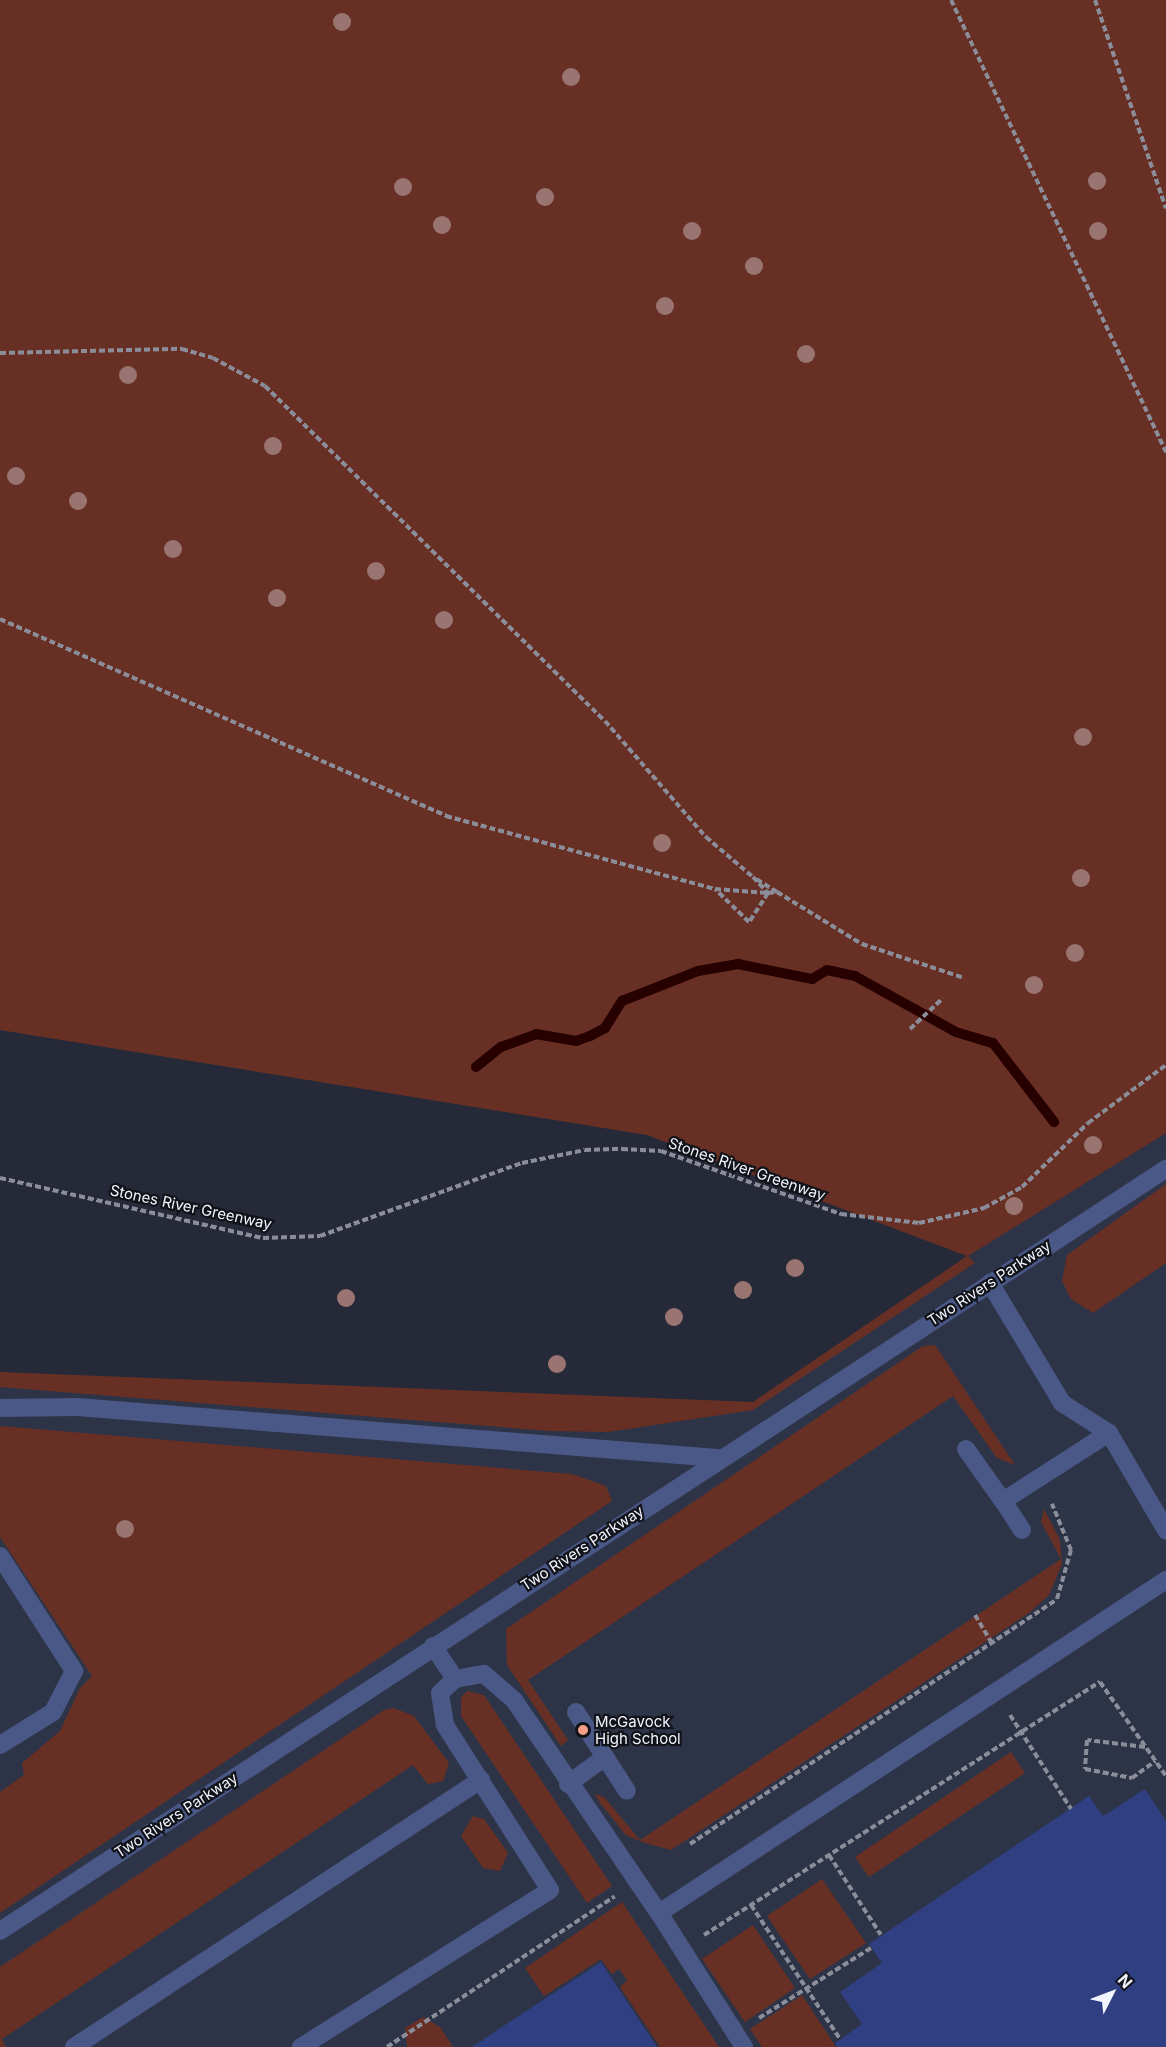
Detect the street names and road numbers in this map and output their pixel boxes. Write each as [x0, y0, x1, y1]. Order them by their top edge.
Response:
street label: Stones River Greenway [666, 1134, 828, 1204]
street label: Stones River Greenway [108, 1181, 274, 1233]
street label: Two Rivers Parkway [924, 1237, 1054, 1329]
street label: Two Rivers Parkway [517, 1502, 647, 1594]
street label: Two Rivers Parkway [111, 1769, 241, 1861]

